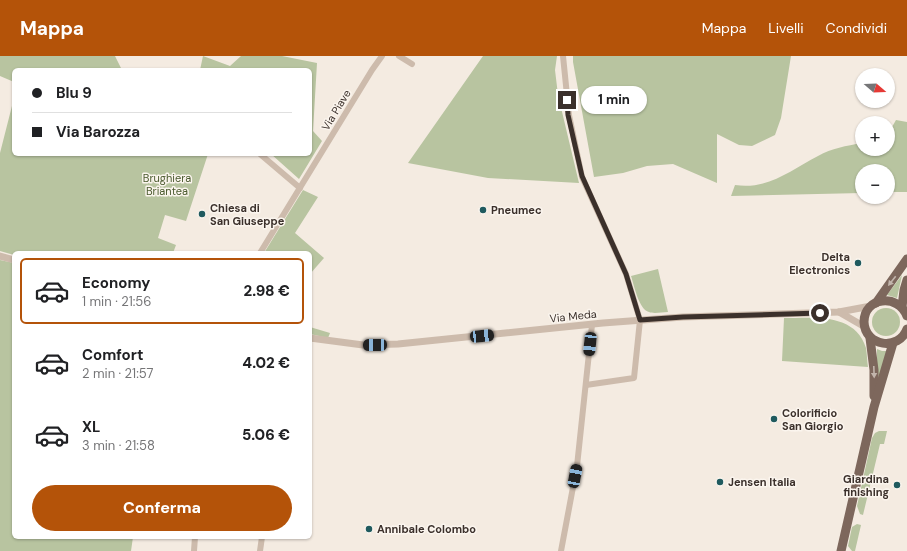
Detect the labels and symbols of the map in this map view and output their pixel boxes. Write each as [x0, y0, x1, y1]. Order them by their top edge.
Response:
north arrow [855, 68, 895, 108]
callout: 1 min [581, 86, 647, 114]
street label: Via Piave [318, 87, 354, 133]
route end [558, 91, 576, 109]
park label: Brughiera Briantea [143, 171, 191, 198]
place label: Chiesa di San Giuseppe [210, 201, 285, 228]
place label: Pneumec [491, 203, 542, 217]
marker: Pneumec [478, 205, 488, 215]
marker: Chiesa di San Giuseppe [197, 209, 207, 219]
place label: Delta Electronics [789, 250, 850, 277]
marker: Delta Electronics [853, 258, 863, 268]
one-way arrow [887, 276, 896, 287]
route start [811, 304, 829, 322]
street label: Via Meda [549, 307, 597, 325]
car [469, 329, 495, 343]
car [583, 331, 597, 357]
car [363, 339, 387, 351]
one-way arrow [870, 366, 877, 378]
place label: Colorificio San Giorgio [782, 406, 844, 433]
marker: Colorificio San Giorgio [769, 414, 779, 424]
car [567, 463, 583, 489]
place label: Giardina finishing [843, 472, 889, 499]
place label: Jensen Italia [728, 475, 796, 489]
marker: Jensen Italia [715, 477, 725, 487]
marker: Giardina finishing [892, 480, 902, 490]
place label: Annibale Colombo [377, 522, 476, 536]
marker: Annibale Colombo [364, 524, 374, 534]

